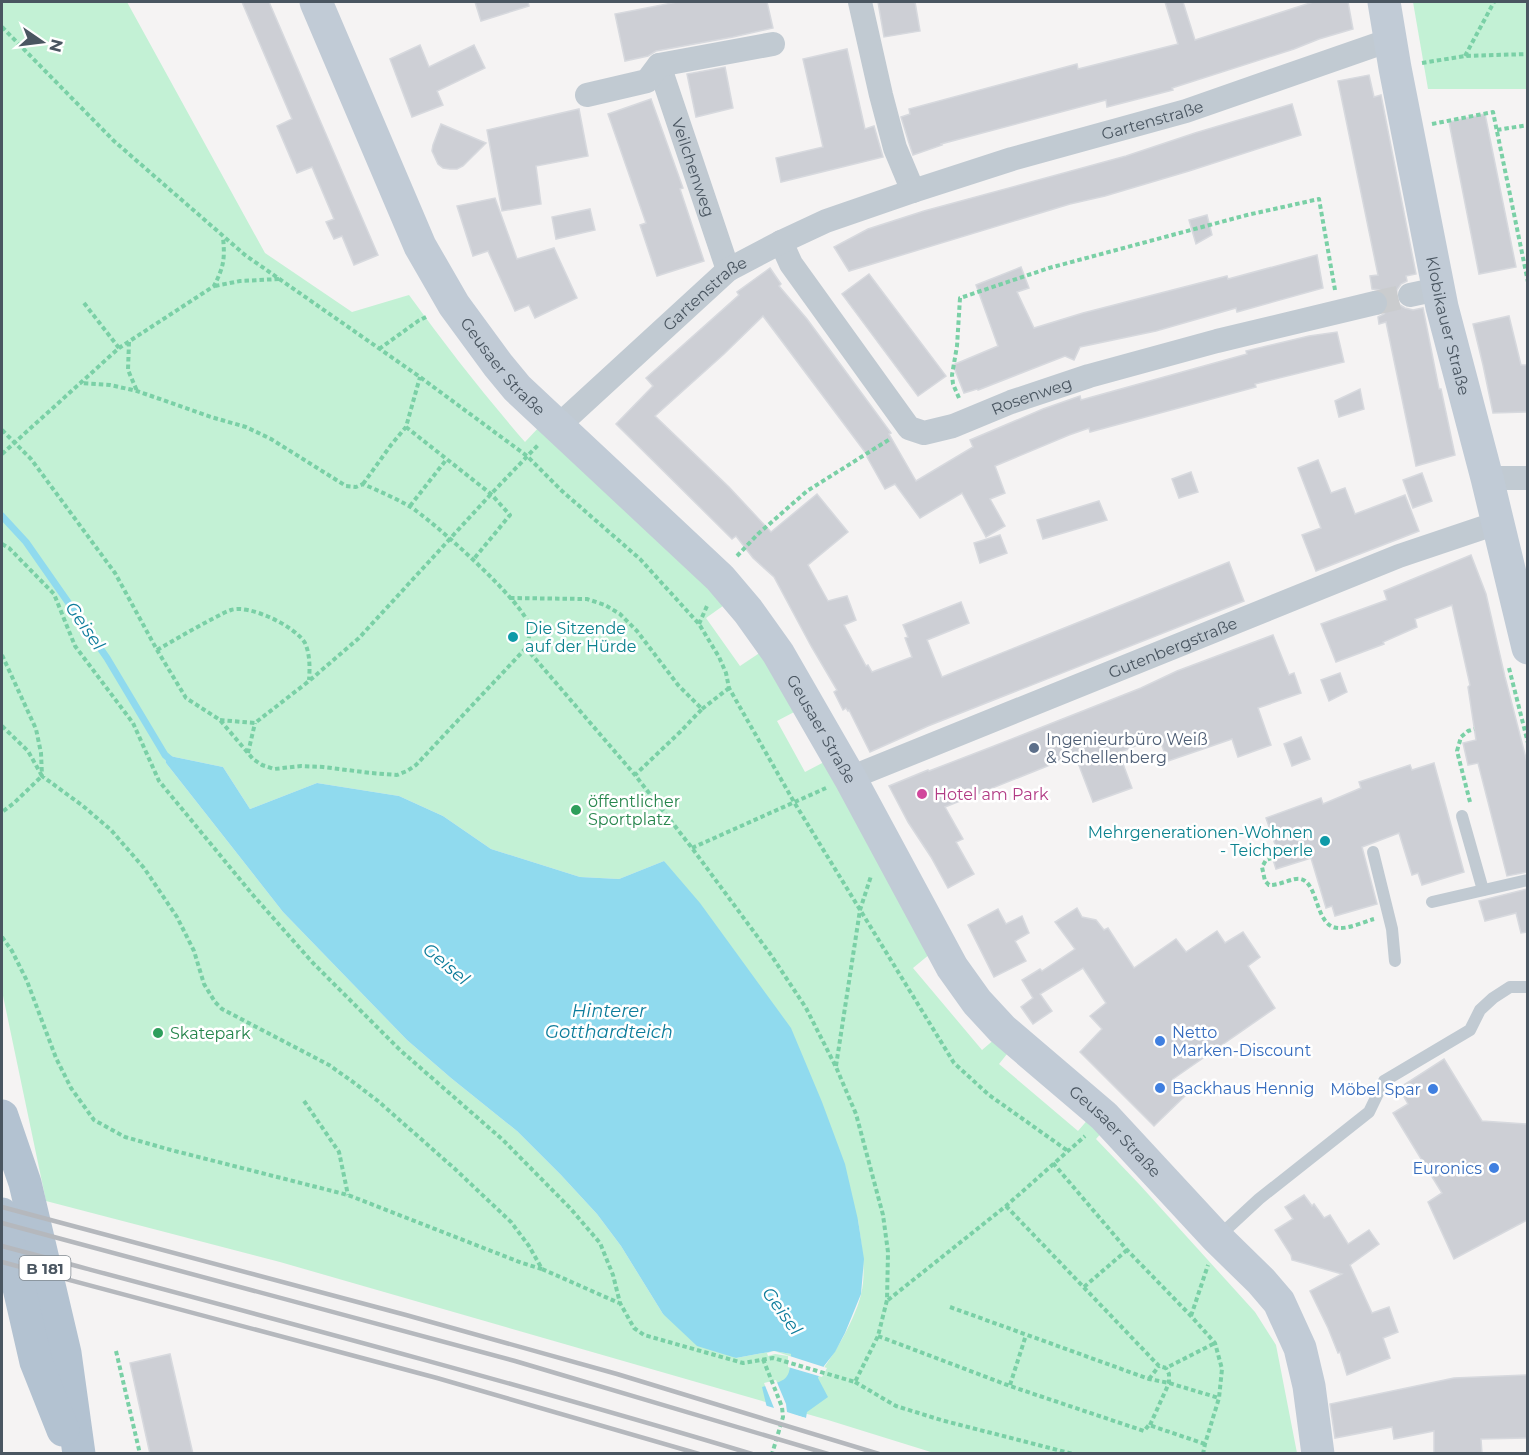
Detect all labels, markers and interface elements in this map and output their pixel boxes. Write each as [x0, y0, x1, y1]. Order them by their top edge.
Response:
north arrow [12, 12, 72, 72]
text: N [45, 37, 67, 54]
street label: Gartenstraße [1099, 96, 1206, 143]
street label: Veilchenweg [668, 115, 719, 219]
street label: Gartenstraße [659, 252, 750, 335]
street label: Klobikauer Straße [1423, 254, 1474, 397]
street label: Geusaer Straße [457, 314, 549, 419]
street label: Rosenweg [988, 373, 1074, 419]
water label: Geisel [60, 598, 110, 655]
street label: Gutenbergstraße [1105, 613, 1240, 682]
place label: Die Sitzende auf der Hürde [525, 619, 636, 656]
marker: Die Sitzende auf der Hürde [506, 630, 520, 644]
street label: Geusaer Straße [783, 671, 860, 787]
place label: Ingenieurbüro Weiß & Schellenberg [1046, 730, 1208, 767]
marker: Ingenieurbüro Weiß & Schellenberg [1027, 741, 1041, 755]
place label: Hotel am Park [934, 785, 1049, 804]
marker: Hotel am Park [915, 787, 929, 801]
place label: öffentlicher Sportplatz [588, 792, 680, 829]
marker: öffentlicher Sportplatz [569, 803, 583, 817]
place label: Mehrgenerationen-Wohnen - Teichperle [1088, 823, 1313, 860]
marker: Mehrgenerationen-Wohnen - Teichperle [1318, 834, 1332, 848]
water label: Geisel [418, 938, 474, 990]
water label: Hinterer Gotthardteich [545, 1000, 673, 1043]
place label: Netto Marken-Discount [1172, 1023, 1312, 1060]
place label: Skatepark [170, 1024, 251, 1043]
marker: Skatepark [151, 1026, 165, 1040]
marker: Netto Marken-Discount [1153, 1034, 1167, 1048]
place label: Backhaus Hennig [1172, 1079, 1315, 1098]
place label: Möbel Spar [1330, 1080, 1421, 1099]
street label: Geusaer Straße [1065, 1081, 1165, 1181]
marker: Backhaus Hennig [1153, 1081, 1167, 1095]
marker: Möbel Spar [1426, 1082, 1440, 1096]
place label: Euronics [1412, 1159, 1482, 1178]
marker: Euronics [1487, 1161, 1501, 1175]
road number: B 181 [20, 1256, 70, 1280]
water label: Geisel [757, 1283, 807, 1339]

